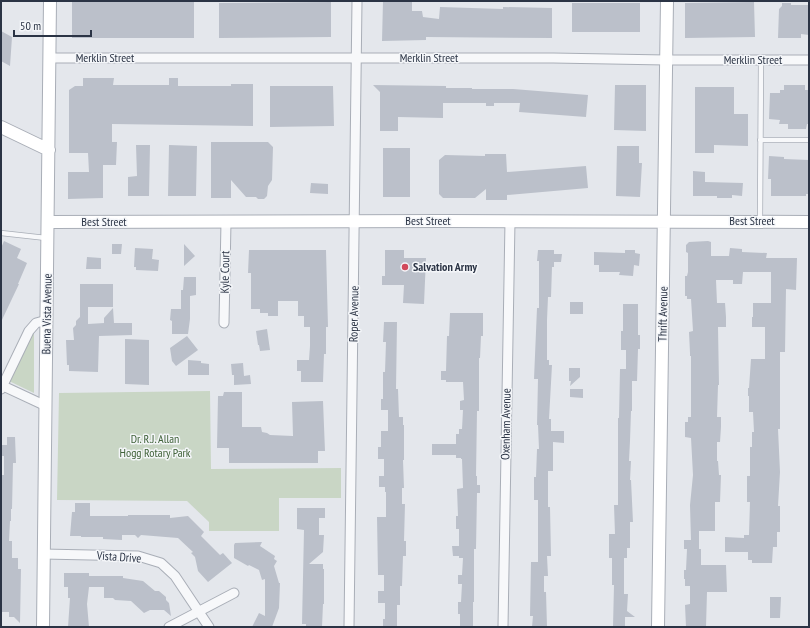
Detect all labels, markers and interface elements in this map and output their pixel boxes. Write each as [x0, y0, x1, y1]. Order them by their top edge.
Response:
scale bar [14, 12, 91, 38]
text: 50 m [20, 18, 41, 33]
street label: Merklin Street [76, 50, 135, 65]
street label: Merklin Street [400, 50, 459, 65]
street label: Merklin Street [724, 52, 783, 67]
street label: Best Street [405, 213, 451, 228]
street label: Best Street [729, 213, 775, 228]
street label: Best Street [81, 214, 127, 229]
street label: Kyle Court [217, 250, 232, 293]
place label: Salvation Army [413, 259, 477, 274]
marker: Salvation Army [400, 262, 410, 272]
street label: Buena Vista Avenue [38, 273, 55, 355]
street label: Roper Avenue [346, 286, 361, 342]
street label: Thrift Avenue [655, 286, 670, 342]
street label: Oxenham Avenue [497, 388, 514, 460]
park label: Dr. R.J. Allan Hogg Rotary Park [120, 431, 191, 460]
street label: Vista Drive [95, 547, 142, 566]

